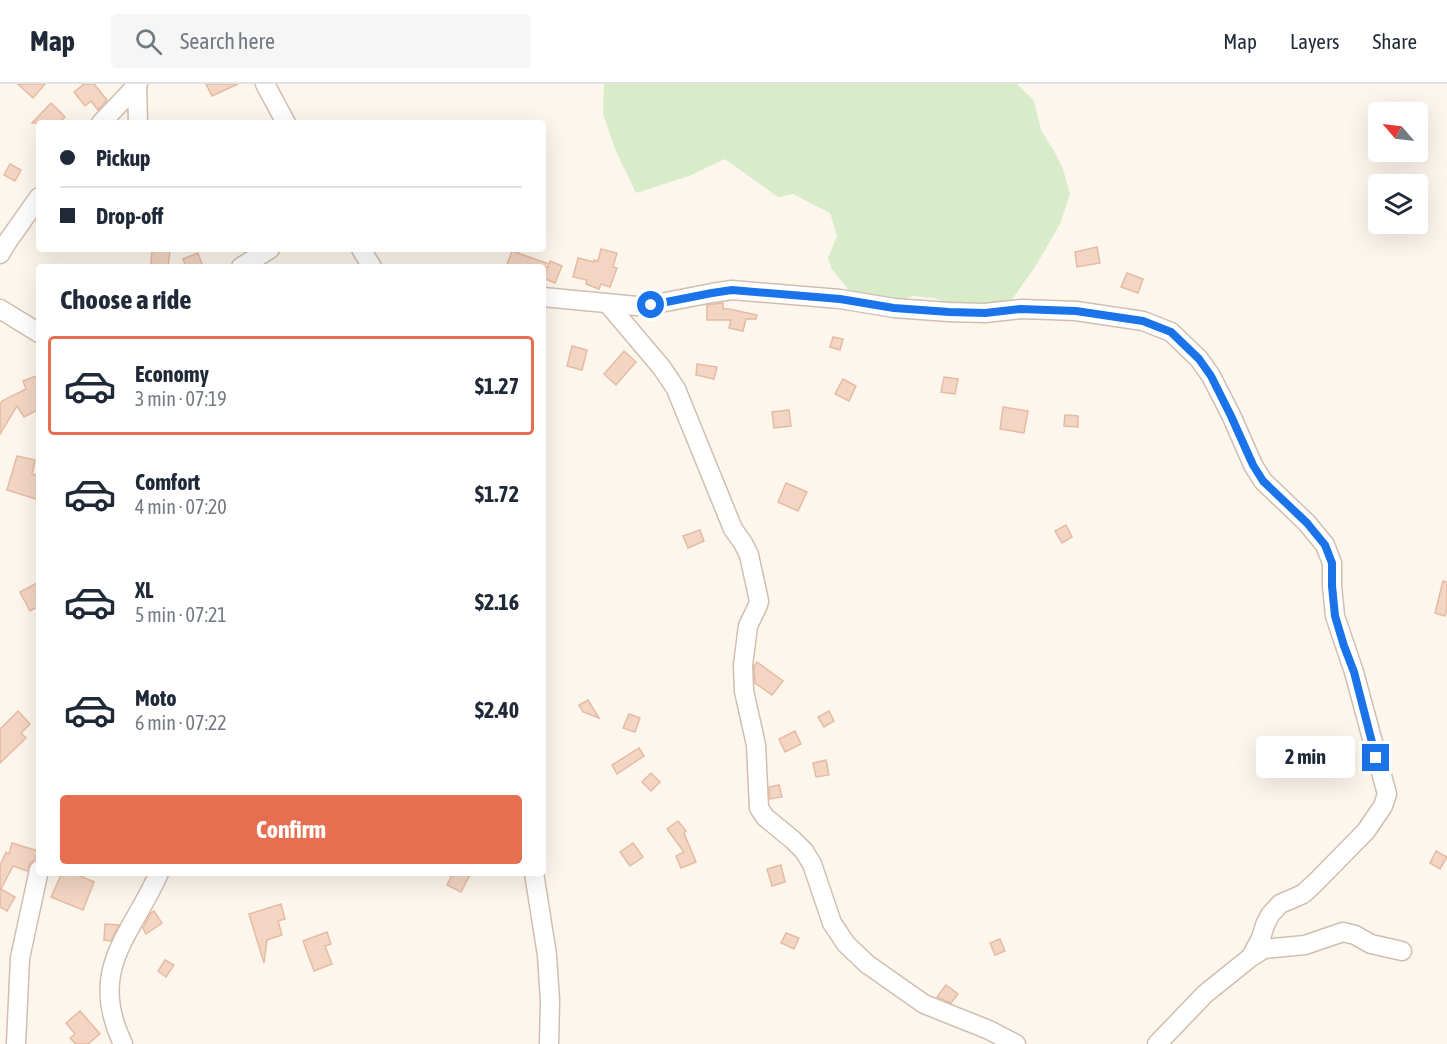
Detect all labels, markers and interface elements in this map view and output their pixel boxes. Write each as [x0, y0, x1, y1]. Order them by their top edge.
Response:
search box [111, 14, 531, 68]
text: Map [30, 25, 75, 57]
icon: search [132, 25, 165, 58]
text: Search here [180, 28, 275, 54]
text: Map [1223, 29, 1257, 53]
text: Layers [1290, 29, 1340, 53]
text: Share [1373, 29, 1417, 53]
north arrow [1368, 102, 1428, 162]
map controls [1368, 102, 1428, 234]
text: Pickup [96, 145, 151, 171]
button: layers [1368, 174, 1428, 234]
text: Drop-off [96, 203, 163, 229]
text: Choose a ride [60, 284, 192, 315]
route start [637, 291, 664, 318]
icon: car [63, 359, 117, 413]
text: Economy [135, 361, 209, 387]
text: $1.27 [475, 373, 519, 399]
text: 3 min · 07:19 [135, 387, 227, 410]
icon: car [63, 467, 117, 521]
text: Comfort [135, 469, 200, 495]
text: $1.72 [475, 481, 519, 507]
text: 4 min · 07:20 [135, 495, 227, 518]
icon: car [63, 575, 117, 629]
text: XL [135, 577, 153, 603]
text: $2.16 [475, 589, 519, 615]
text: 5 min · 07:21 [135, 603, 227, 626]
icon: car [63, 683, 117, 737]
text: Moto [135, 685, 177, 711]
text: $2.40 [475, 697, 519, 723]
text: 6 min · 07:22 [135, 711, 227, 734]
callout: 2 min [1256, 737, 1355, 779]
route end [1362, 744, 1389, 771]
text: 2 min [1285, 745, 1326, 768]
button: Confirm [60, 795, 522, 864]

